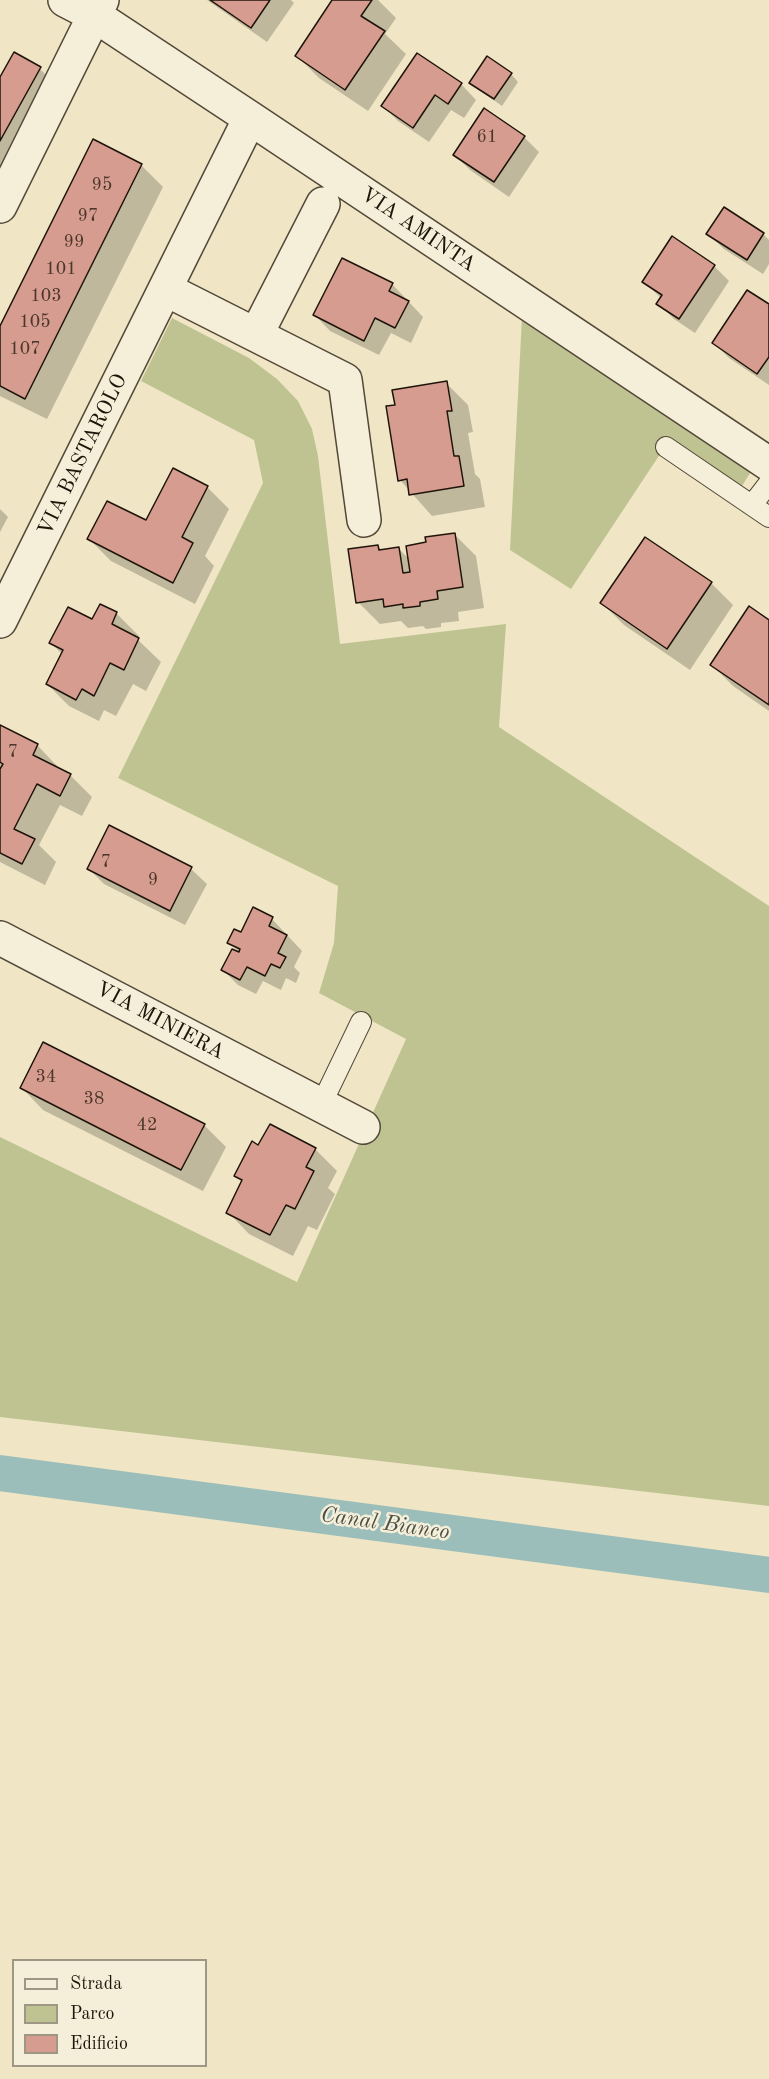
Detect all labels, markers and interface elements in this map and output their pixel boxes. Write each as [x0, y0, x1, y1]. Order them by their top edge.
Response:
house number: 61 [477, 126, 497, 148]
house number: 95 [92, 174, 112, 196]
street label: VIA AMINTA [355, 182, 481, 278]
house number: 97 [78, 205, 98, 227]
house number: 99 [64, 231, 84, 253]
house number: 101 [45, 258, 77, 280]
house number: 103 [30, 285, 62, 307]
house number: 105 [19, 311, 51, 333]
house number: 107 [9, 338, 41, 360]
street label: VIA BASTAROLO [33, 370, 133, 540]
house number: 7 [8, 741, 18, 763]
house number: 7 [101, 851, 111, 873]
house number: 9 [148, 869, 158, 891]
street label: VIA MINIERA [91, 976, 229, 1066]
house number: 34 [36, 1066, 56, 1088]
house number: 38 [84, 1088, 104, 1110]
house number: 42 [137, 1114, 157, 1136]
water label: Canal Bianco [319, 1502, 451, 1546]
legend [12, 1959, 207, 2067]
text: Strada [70, 1975, 122, 1993]
text: Parco [70, 2005, 115, 2023]
text: Edificio [70, 2035, 128, 2053]

